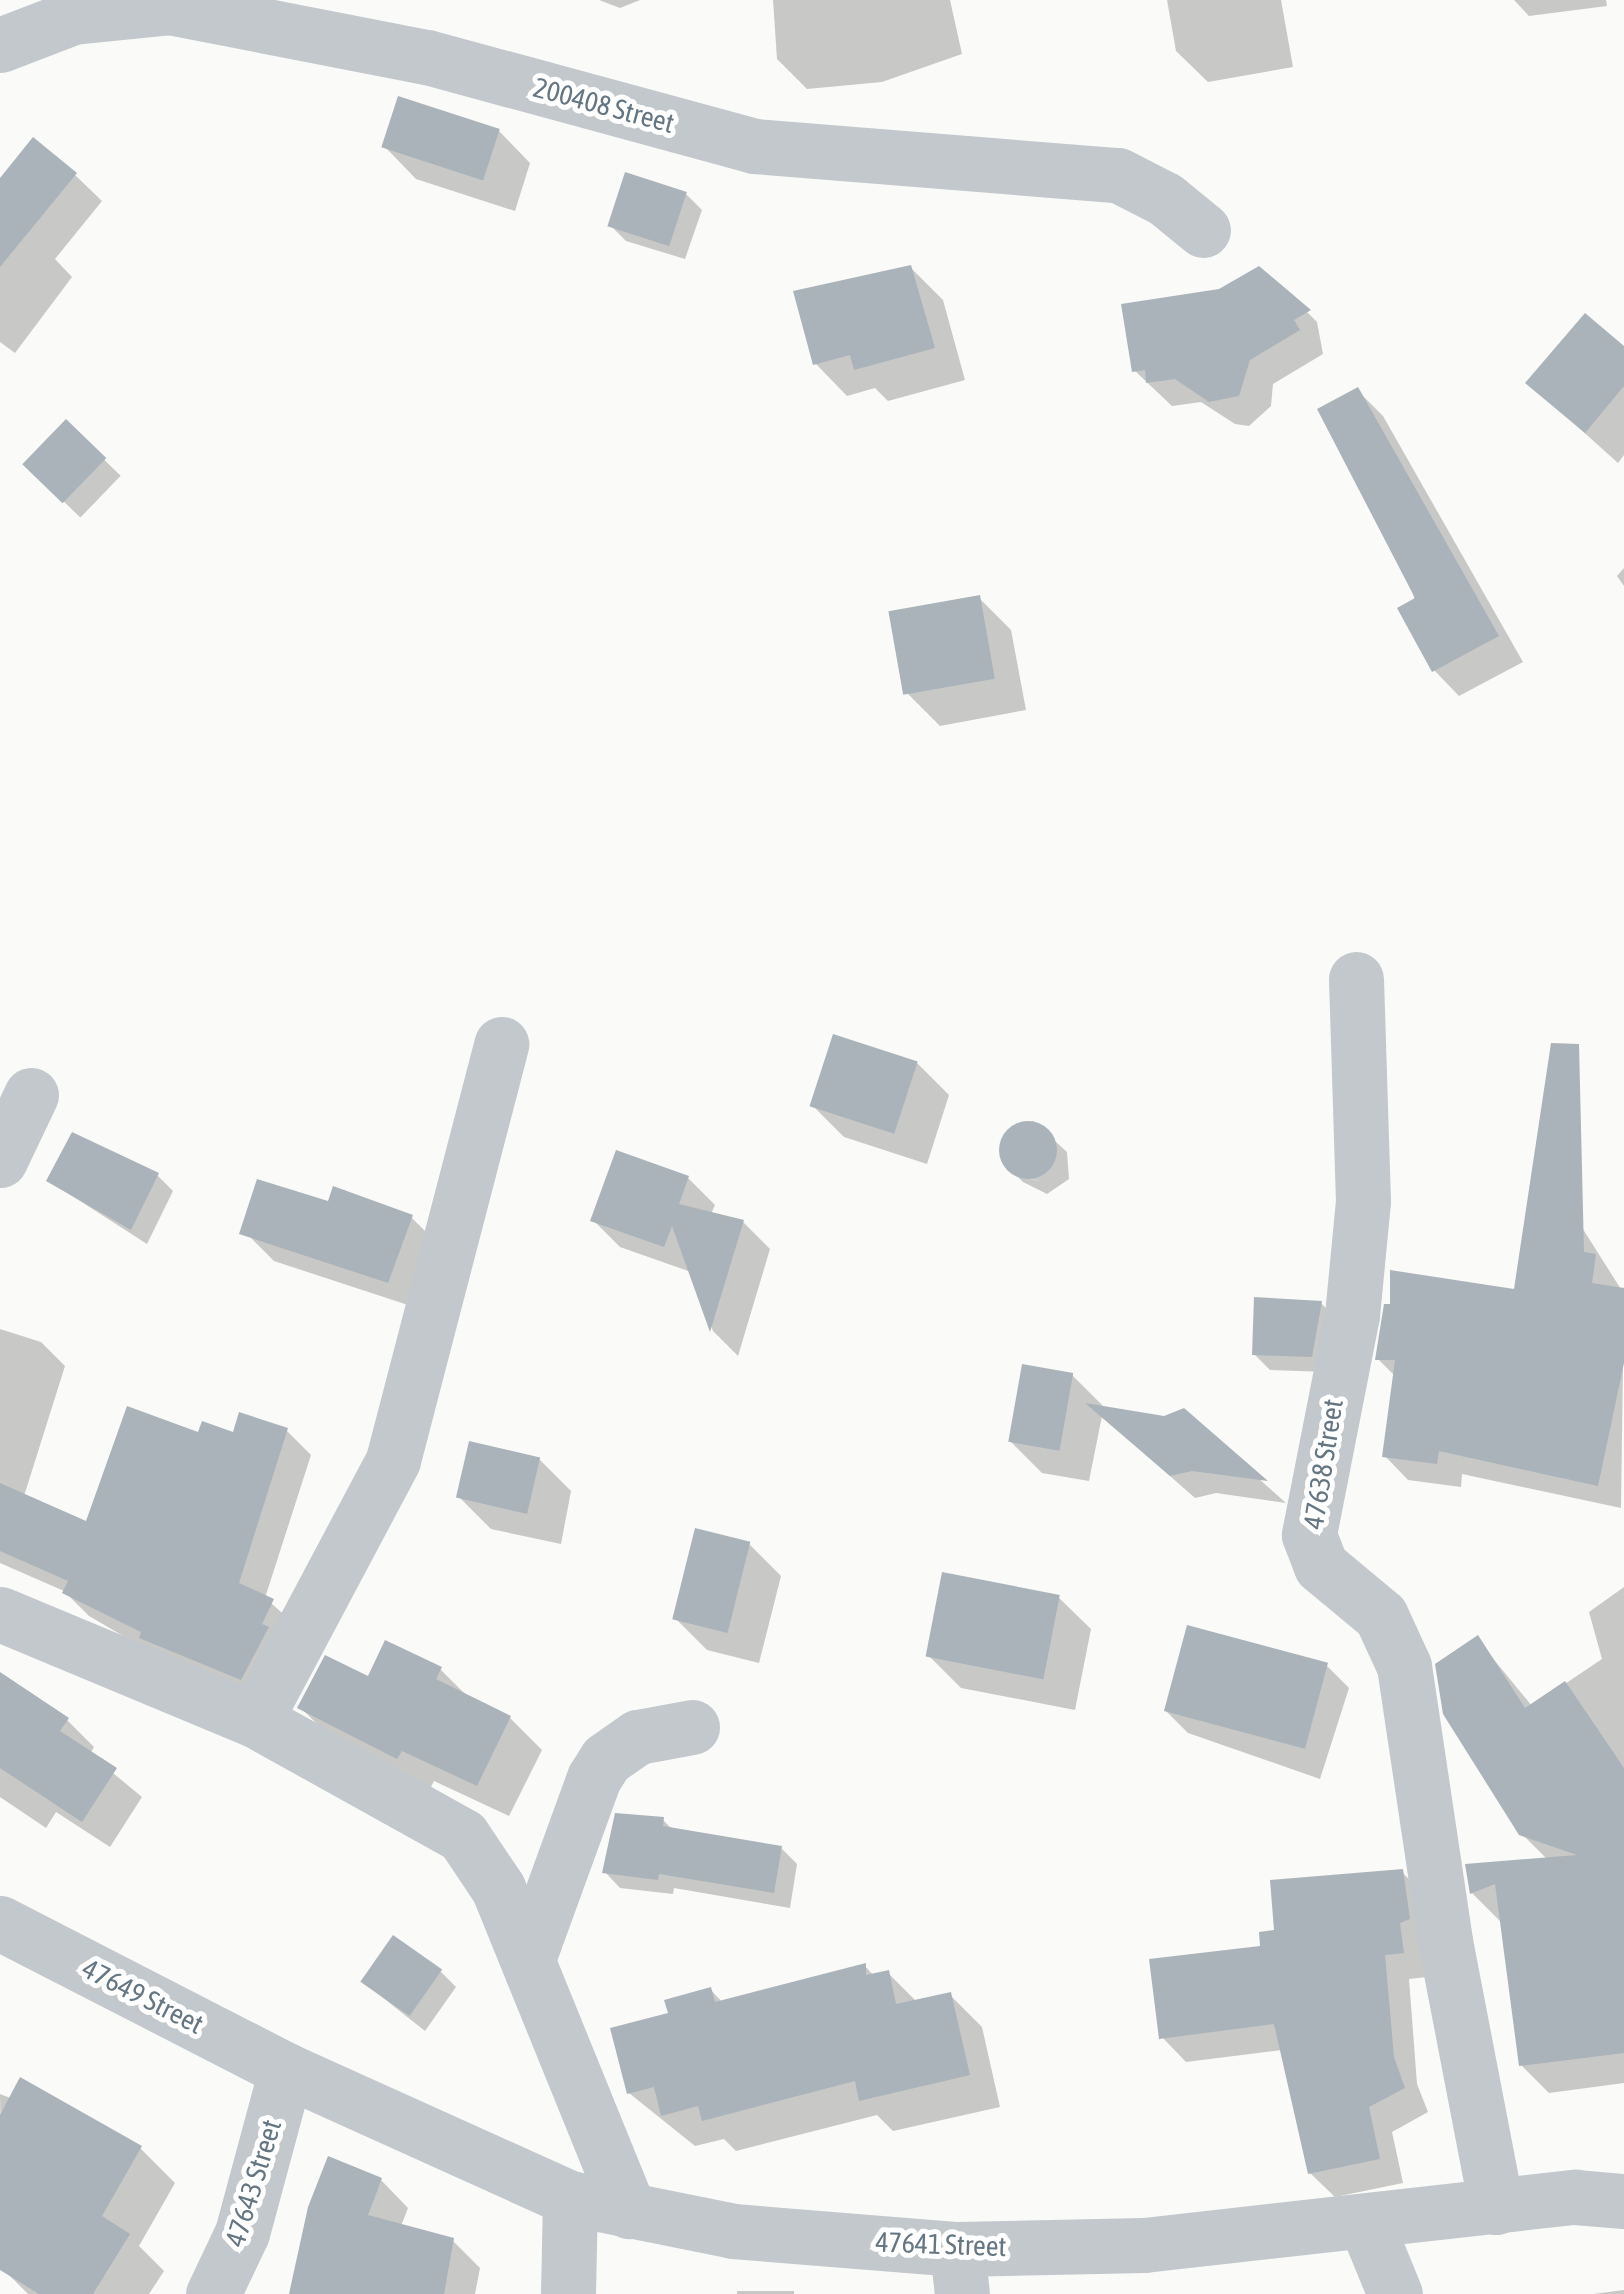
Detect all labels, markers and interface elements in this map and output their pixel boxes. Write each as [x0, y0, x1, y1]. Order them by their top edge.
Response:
street label: 200408 Street [530, 70, 678, 140]
street label: 47638 Street [1296, 1397, 1350, 1531]
street label: 47649 Street [77, 1951, 209, 2041]
street label: 47643 Street [218, 2115, 288, 2251]
street label: 47641 Street [875, 2225, 1007, 2263]

